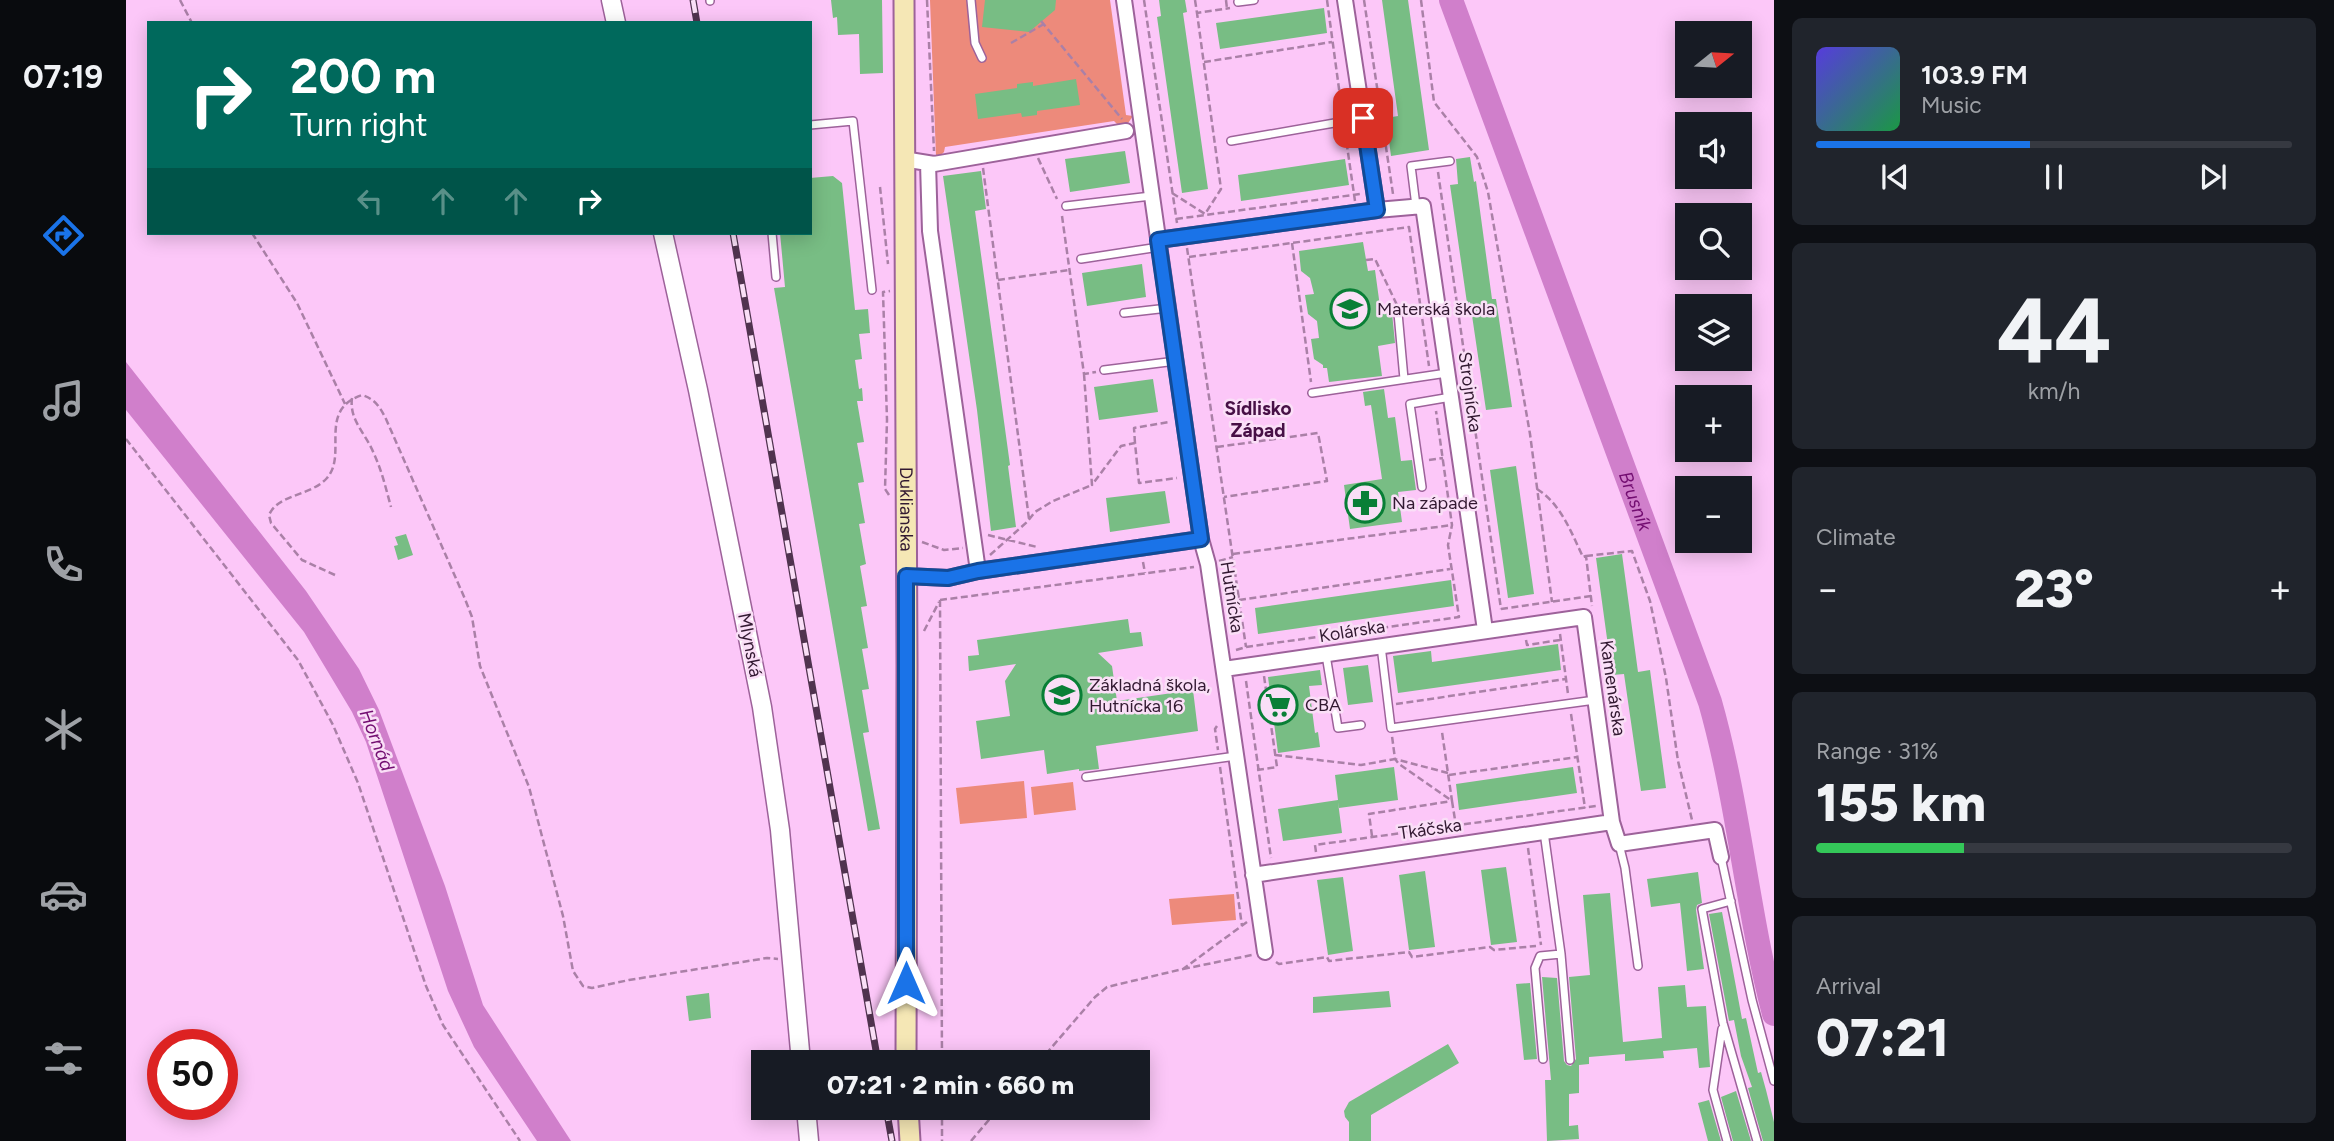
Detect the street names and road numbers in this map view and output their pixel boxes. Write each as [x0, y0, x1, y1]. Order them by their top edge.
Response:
street label: Strojnícka [1453, 350, 1487, 434]
street label: Duklianska [895, 467, 917, 551]
street label: Hutnícka [1216, 560, 1248, 634]
street label: Mlynská [733, 611, 767, 679]
street label: Kolárska [1317, 615, 1387, 647]
street label: Kamenárska [1595, 639, 1631, 737]
street label: Tkáčska [1397, 814, 1463, 844]

